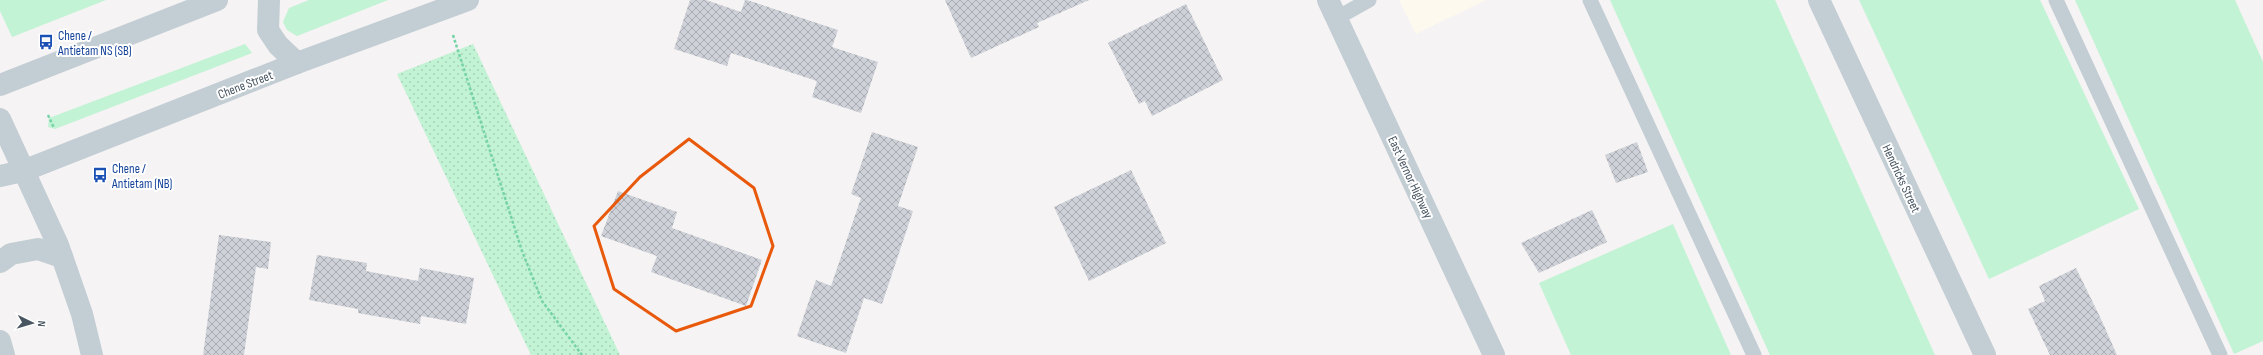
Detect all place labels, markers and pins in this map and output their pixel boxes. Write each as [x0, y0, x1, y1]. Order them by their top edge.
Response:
place label: Chene / Antietam NS (SB) [57, 28, 132, 59]
bus stop icon: Chene / Antietam NS (SB) [37, 33, 55, 51]
place label: Chene / Antietam (NB) [111, 161, 173, 192]
bus stop icon: Chene / Antietam (NB) [91, 166, 109, 184]

